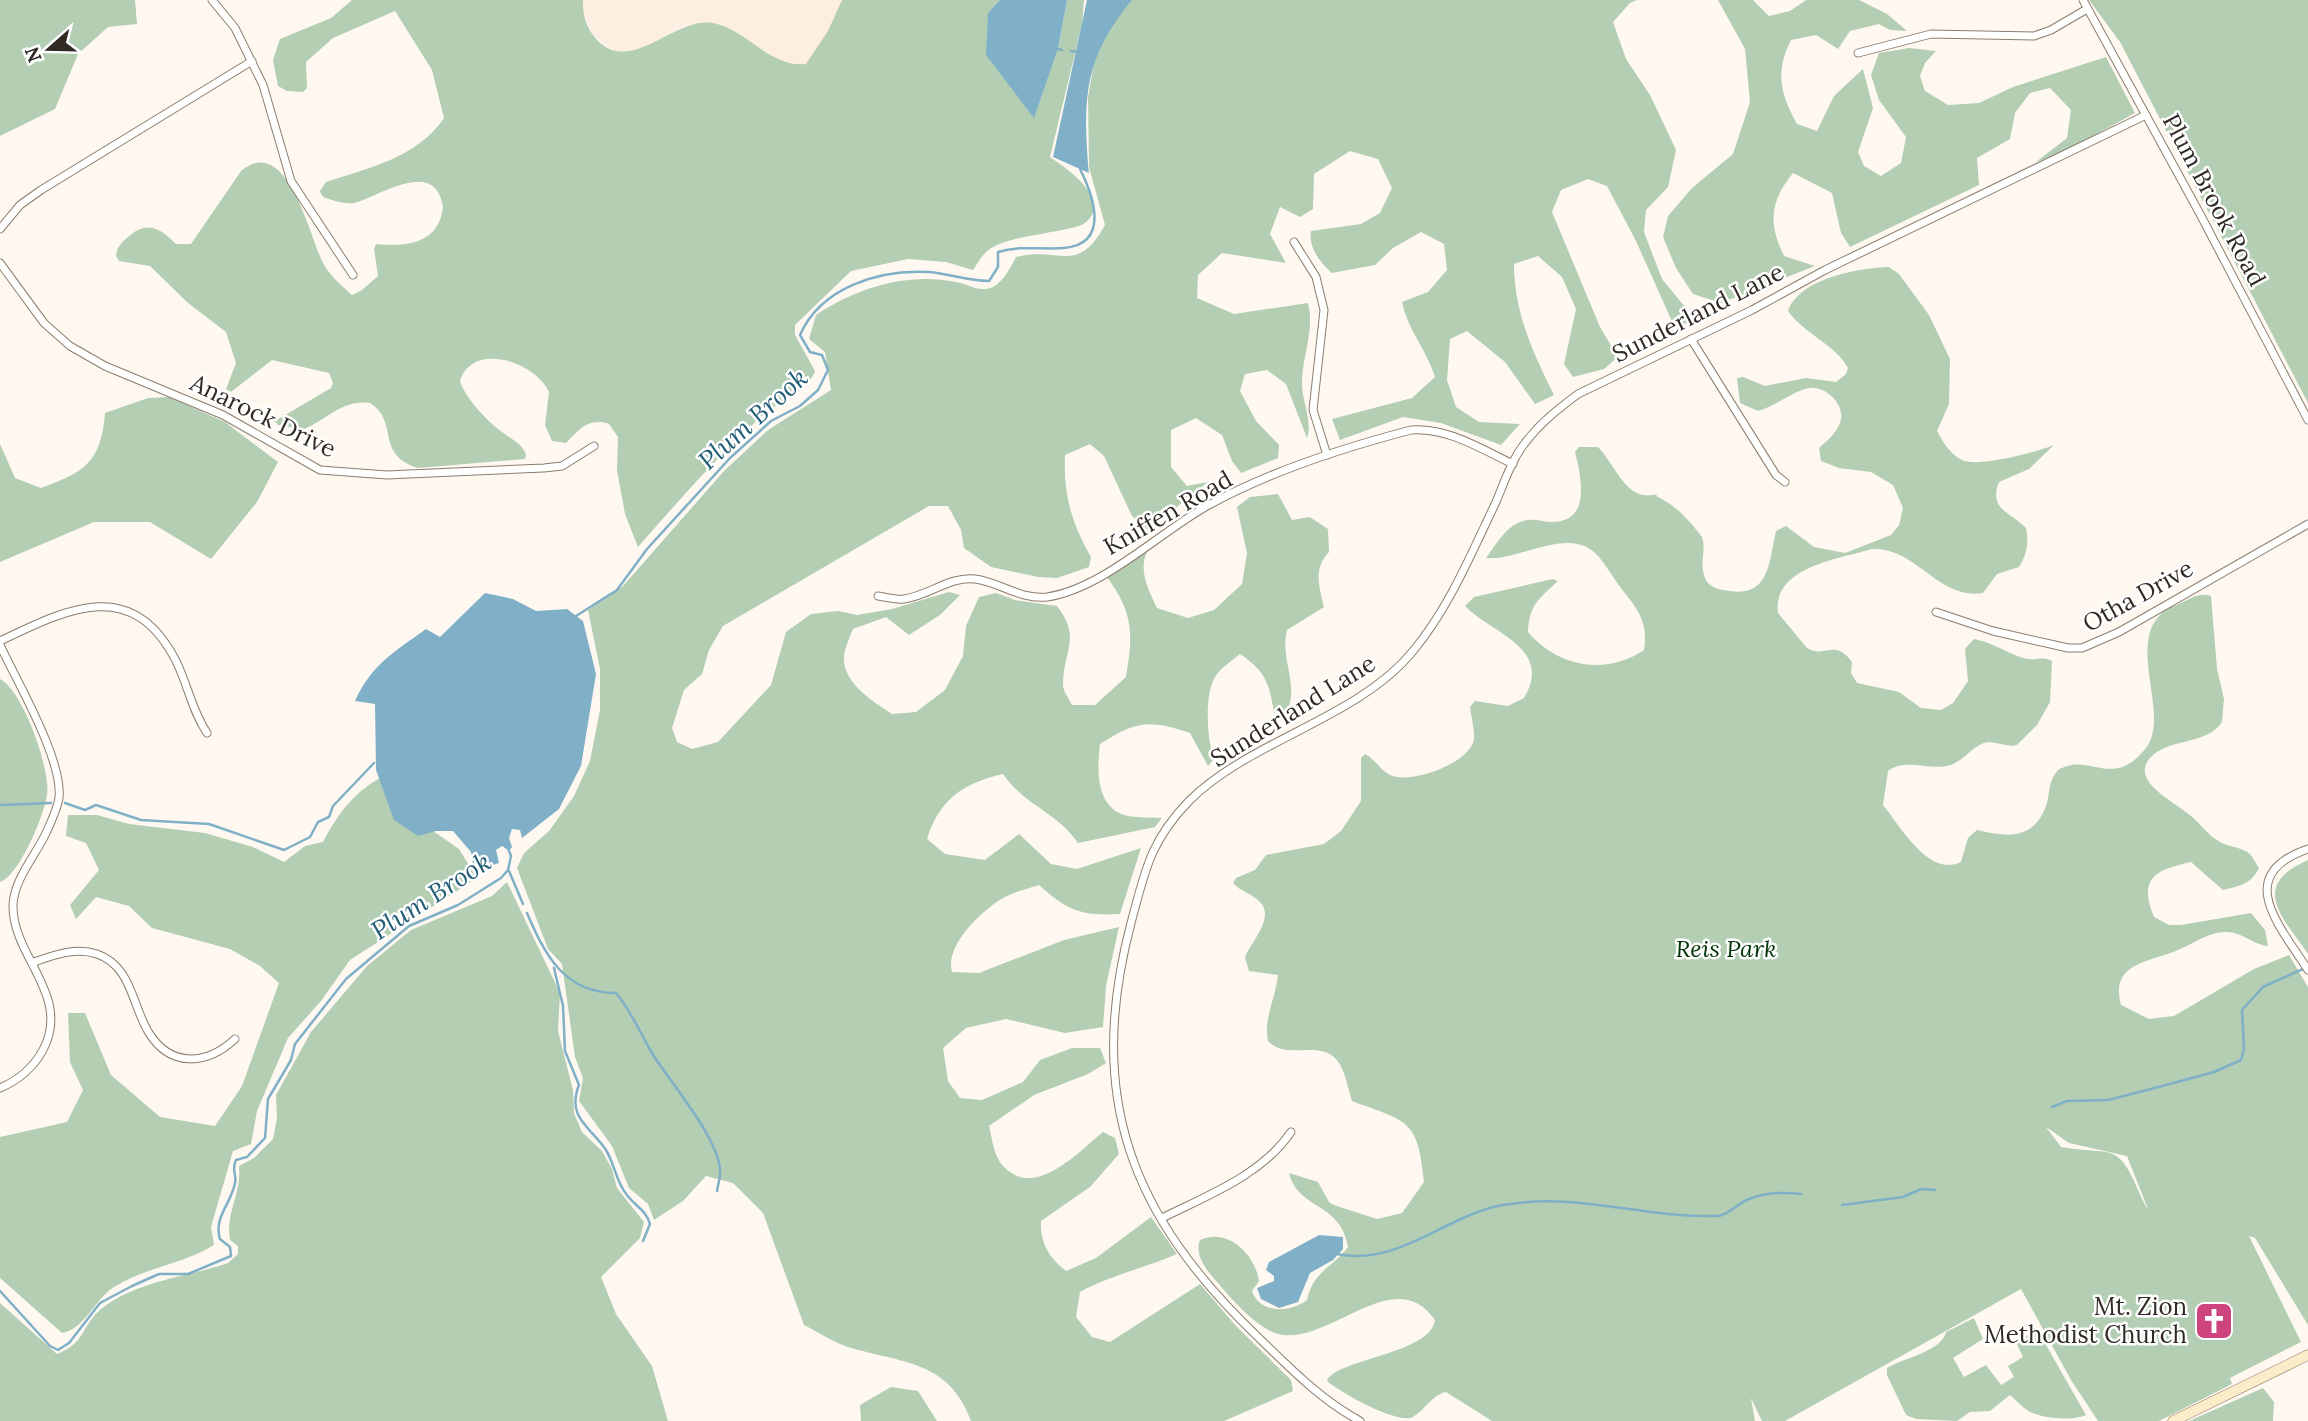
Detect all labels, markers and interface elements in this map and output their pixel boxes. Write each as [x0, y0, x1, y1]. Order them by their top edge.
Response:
north arrow [14, 14, 84, 84]
text: N [19, 44, 47, 66]
street label: Plum Brook Road [2156, 108, 2273, 291]
street label: Sunderland Lane [1607, 256, 1789, 369]
water label: Plum Brook [691, 361, 814, 476]
street label: Anarock Drive [184, 366, 341, 464]
street label: Kniffen Road [1098, 463, 1238, 562]
street label: Otha Drive [2077, 553, 2198, 639]
street label: Sunderland Lane [1205, 647, 1381, 774]
water label: Plum Brook [365, 845, 497, 947]
park label: Reis Park [1676, 933, 1777, 964]
place label: Mt. Zion Methodist Church [1984, 1291, 2187, 1350]
church icon: Mt. Zion Methodist Church [2193, 1300, 2235, 1342]

